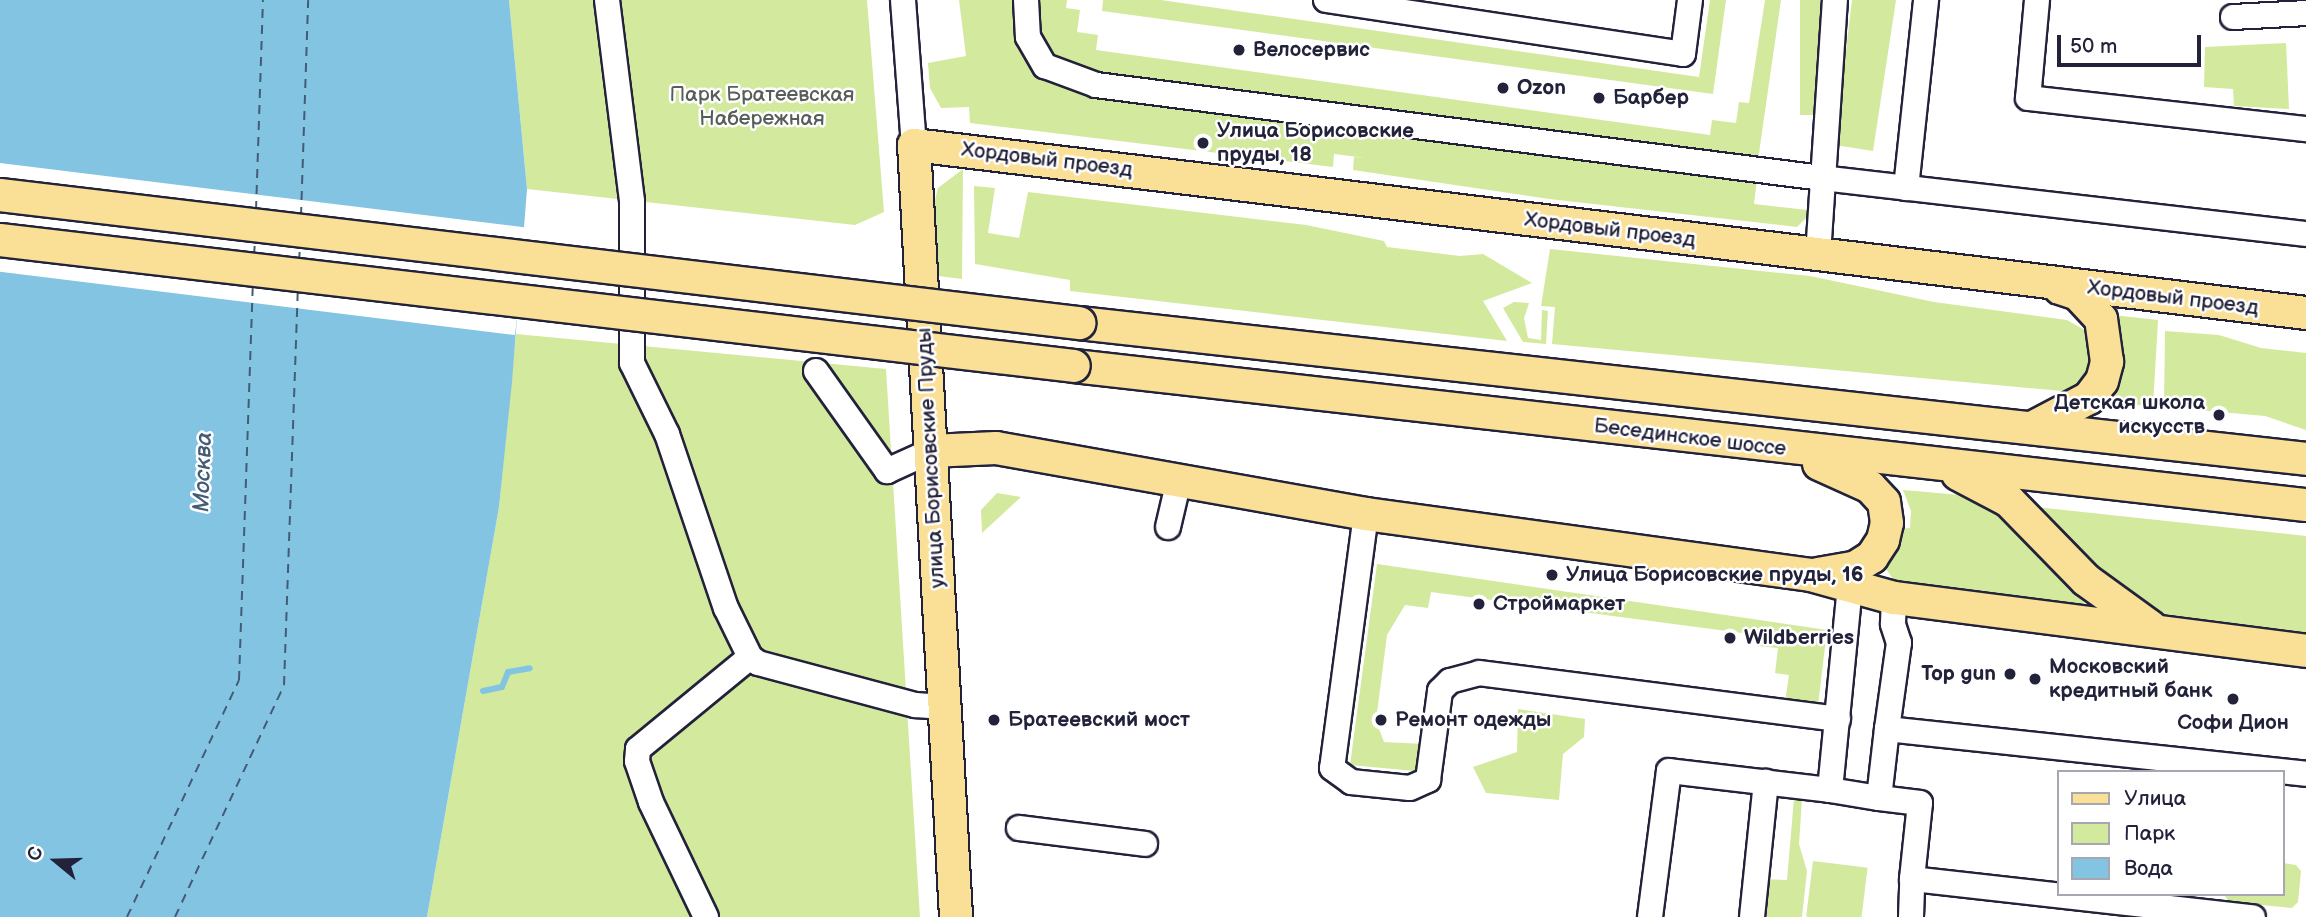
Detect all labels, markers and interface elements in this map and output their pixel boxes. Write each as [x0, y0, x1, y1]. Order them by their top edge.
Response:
scale bar [2061, 21, 2204, 65]
text: 50 m [2070, 34, 2117, 59]
place label: Велосервис [1253, 37, 1370, 63]
marker: Велосервис [1231, 42, 1247, 58]
place label: Ozon [1517, 75, 1566, 101]
marker: Ozon [1495, 80, 1511, 96]
park label: Парк Братеевская Набережная [670, 82, 854, 132]
place label: Барбер [1613, 85, 1689, 111]
marker: Барбер [1591, 90, 1607, 106]
place label: Улица Борисовские пруды, 18 [1217, 118, 1414, 168]
marker: Улица Борисовские пруды, 18 [1195, 135, 1211, 151]
street label: Хордовый проезд [960, 137, 1134, 183]
street label: Хордовый проезд [1523, 207, 1697, 253]
street label: Хордовый проезд [2086, 275, 2260, 321]
street label: улица Борисовские Пруды [912, 327, 950, 589]
place label: Детская школа искусств [2054, 390, 2205, 440]
marker: Детская школа искусств [2211, 407, 2227, 423]
street label: Бесединское шоссе [1592, 414, 1788, 462]
water label: Москва [188, 431, 218, 513]
place label: Улица Борисовские пруды, 16 [1566, 562, 1864, 588]
marker: Улица Борисовские пруды, 16 [1544, 567, 1560, 583]
place label: Строймаркет [1493, 591, 1625, 617]
marker: Строймаркет [1471, 596, 1487, 612]
place label: Wildberries [1744, 625, 1854, 651]
marker: Wildberries [1722, 630, 1738, 646]
place label: Московский кредитный банк [2049, 654, 2212, 704]
place label: Top gun [1921, 661, 1996, 687]
marker: Top gun [2002, 666, 2018, 682]
marker: Московский кредитный банк [2027, 671, 2043, 687]
marker: Софи Дион [2225, 691, 2241, 707]
place label: Братеевский мост [1008, 707, 1190, 733]
place label: Ремонт одежды [1395, 707, 1551, 733]
place label: Софи Дион [2177, 710, 2289, 736]
marker: Братеевский мост [986, 712, 1002, 728]
marker: Ремонт одежды [1373, 712, 1389, 728]
legend [2058, 770, 2285, 896]
text: Улица [2124, 786, 2186, 811]
text: Парк [2124, 821, 2175, 846]
north arrow [21, 826, 91, 896]
text: С [23, 844, 49, 864]
text: Вода [2124, 856, 2173, 881]

